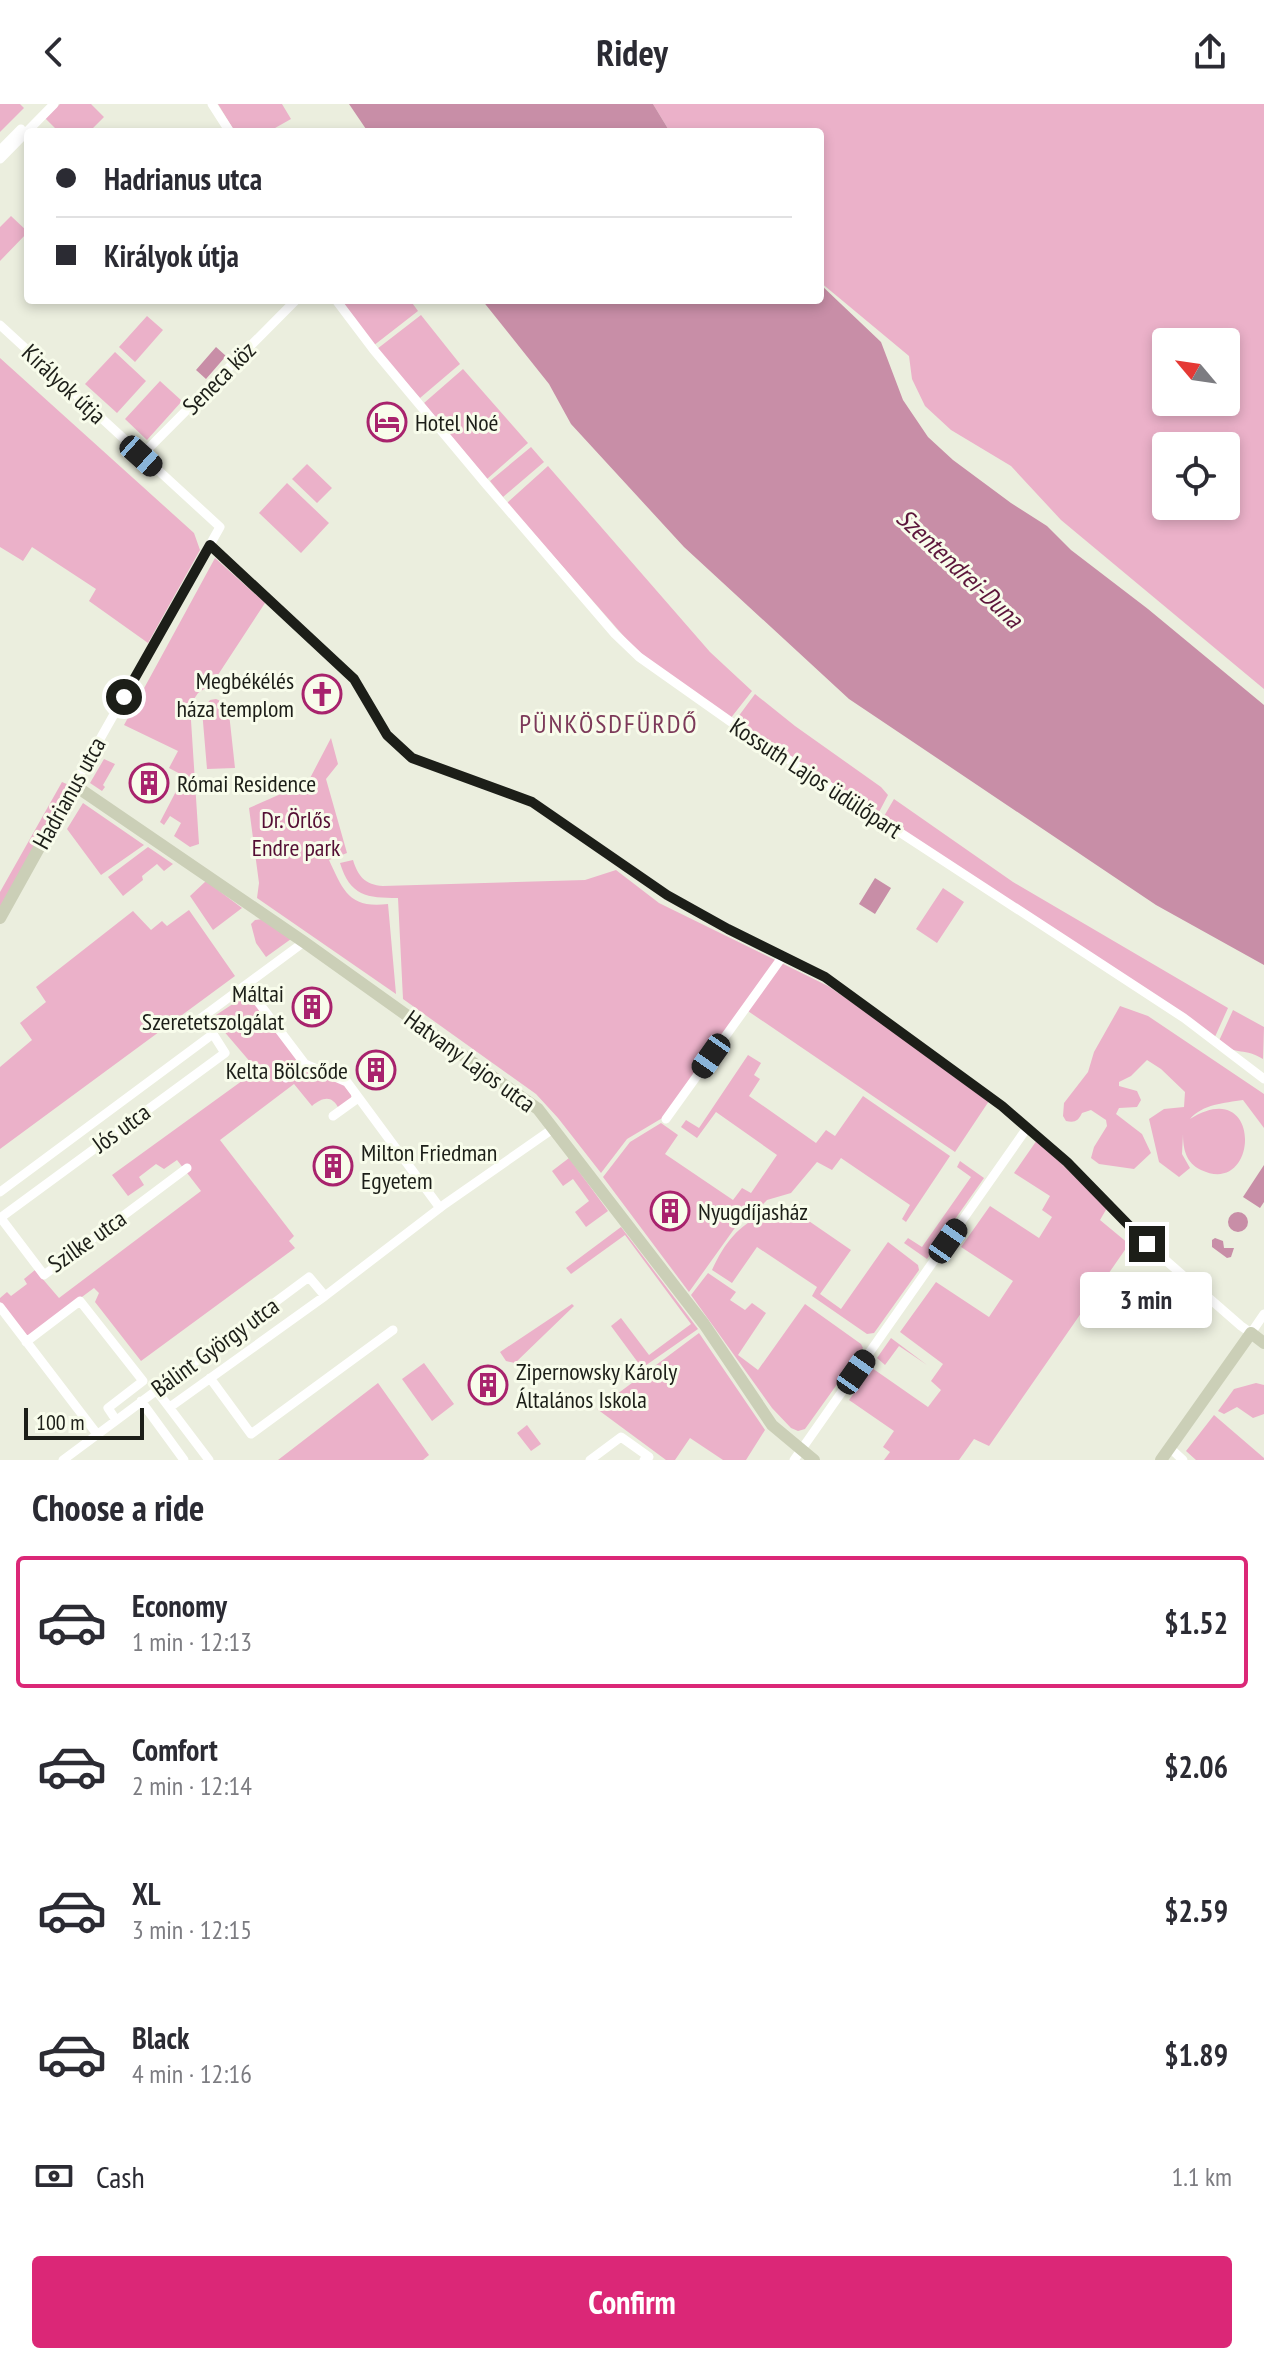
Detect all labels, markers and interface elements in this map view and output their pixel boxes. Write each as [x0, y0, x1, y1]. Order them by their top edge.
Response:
text: Ridey [596, 29, 668, 76]
icon: back [32, 30, 76, 74]
icon: share [1188, 30, 1232, 74]
text: Hadrianus utca [104, 159, 262, 198]
text: Királyok útja [104, 236, 239, 275]
north arrow [1152, 328, 1240, 416]
map controls [1152, 328, 1240, 520]
street label: Seneca köz [176, 335, 262, 421]
street label: Királyok útja [15, 337, 113, 431]
hotel icon: Hotel Noé [366, 401, 408, 443]
place label: Hotel Noé [415, 407, 498, 438]
car [115, 431, 167, 481]
button: locate [1152, 432, 1240, 520]
water label: Szentendrei-Duna [890, 501, 1031, 636]
place label: Megbékélés háza templom [177, 665, 294, 724]
church icon: Megbékélés háza templom [301, 673, 343, 715]
route start [106, 679, 142, 715]
district label: PÜNKÖSDFÜRDŐ [519, 707, 699, 740]
street label: Kossuth Lajos üdülőpart [724, 711, 908, 845]
street label: Hadrianus utca [26, 732, 112, 854]
building icon: Római Residence [128, 762, 170, 804]
place label: Római Residence [177, 768, 316, 799]
park label: Dr. Örlős Endre park [252, 804, 341, 863]
place label: Máltai Szeretetszolgálat [142, 978, 284, 1037]
building icon: Máltai Szeretetszolgálat [291, 986, 333, 1028]
street label: Hatvany Lajos utca [398, 1003, 542, 1119]
car [687, 1029, 735, 1083]
building icon: Kelta Bölcsőde [355, 1049, 397, 1091]
place label: Kelta Bölcsőde [226, 1055, 348, 1086]
street label: Jós utca [85, 1097, 156, 1160]
place label: Milton Friedman Egyetem [361, 1137, 497, 1196]
building icon: Milton Friedman Egyetem [312, 1145, 354, 1187]
building icon: Nyugdíjasház [649, 1190, 691, 1232]
place label: Nyugdíjasház [698, 1196, 808, 1227]
street label: Szilke utca [42, 1203, 132, 1279]
car [924, 1214, 972, 1268]
route end [1129, 1226, 1165, 1262]
callout: 3 min [1081, 1272, 1213, 1328]
text: 3 min [1120, 1283, 1172, 1316]
street label: Bálint György utca [145, 1290, 285, 1404]
car [832, 1345, 880, 1399]
place label: Zipernowsky Károly Általános Iskola [516, 1356, 677, 1415]
building icon: Zipernowsky Károly Általános Iskola [467, 1364, 509, 1406]
scale bar [24, 1404, 144, 1440]
text: 100 m [36, 1408, 85, 1436]
text: Choose a ride [32, 1484, 204, 1531]
icon: car [36, 1586, 108, 1658]
text: Economy [132, 1586, 227, 1625]
text: $1.52 [1164, 1603, 1228, 1642]
text: 1 min · 12:13 [132, 1625, 252, 1658]
icon: car [36, 1730, 108, 1802]
text: Comfort [132, 1730, 218, 1769]
text: $2.06 [1164, 1747, 1228, 1786]
text: 2 min · 12:14 [132, 1769, 252, 1802]
icon: car [36, 1874, 108, 1946]
text: XL [132, 1874, 161, 1913]
text: $2.59 [1164, 1891, 1228, 1930]
text: 3 min · 12:15 [132, 1913, 252, 1946]
icon: car [36, 2018, 108, 2090]
text: Black [132, 2018, 189, 2057]
text: $1.89 [1164, 2035, 1228, 2074]
text: 4 min · 12:16 [132, 2057, 252, 2090]
icon: cash [32, 2154, 76, 2198]
text: Cash [96, 2157, 145, 2196]
text: 1.1 km [1171, 2160, 1232, 2193]
button: Confirm [32, 2256, 1232, 2348]

